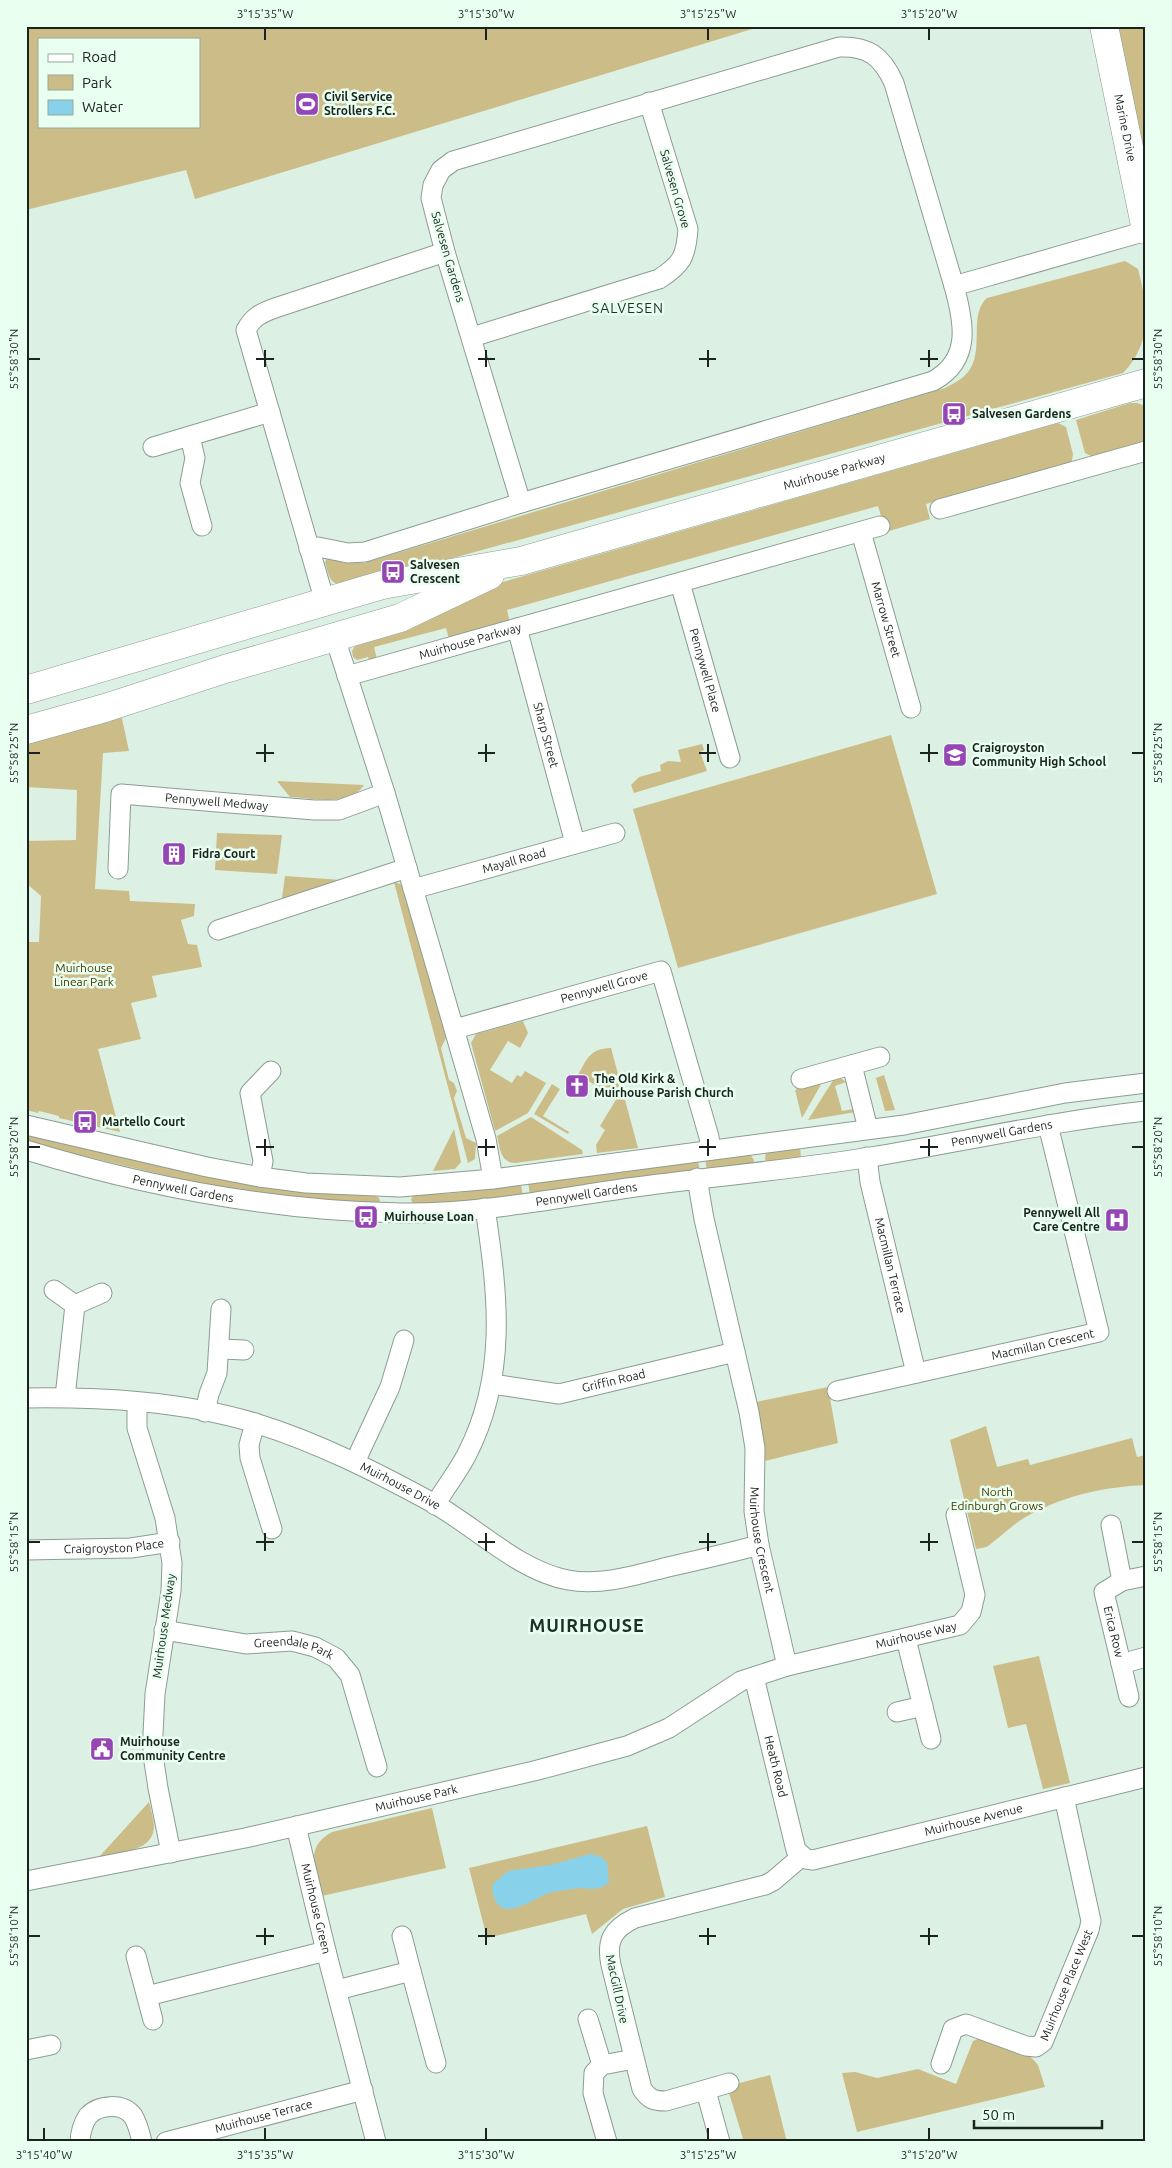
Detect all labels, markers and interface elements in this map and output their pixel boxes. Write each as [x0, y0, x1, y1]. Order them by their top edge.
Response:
text: 3°15'35"W [237, 7, 293, 20]
text: 3°15'30"W [458, 7, 514, 20]
text: 3°15'25"W [680, 7, 736, 20]
text: 3°15'20"W [901, 7, 957, 20]
legend [38, 38, 200, 128]
text: Road [82, 48, 117, 65]
text: Park [82, 74, 112, 91]
place label: Civil Service Strollers F.C. [324, 90, 395, 117]
sports icon: Civil Service Strollers F.C. [294, 91, 320, 117]
street label: Marine Drive [1112, 93, 1139, 163]
text: Water [82, 98, 123, 115]
street label: Salvesen Grove [658, 148, 693, 230]
street label: Salvesen Gardens [429, 210, 468, 304]
district label: SALVESEN [592, 300, 664, 316]
text: 55°58'30"N [7, 329, 20, 389]
text: 55°58'30"N [1151, 329, 1164, 389]
bus stop icon: Salvesen Gardens [941, 401, 967, 427]
place label: Salvesen Gardens [972, 407, 1071, 420]
street label: Muirhouse Parkway [782, 451, 887, 492]
place label: Salvesen Crescent [410, 558, 460, 585]
bus stop icon: Salvesen Crescent [380, 559, 406, 585]
street label: Marrow Street [869, 580, 903, 659]
street label: Muirhouse Parkway [418, 620, 523, 661]
street label: Pennywell Place [687, 627, 724, 714]
street label: Sharp Street [531, 701, 561, 769]
text: 55°58'25"N [7, 723, 20, 783]
text: 55°58'25"N [1151, 723, 1164, 783]
place label: Craigroyston Community High School [972, 741, 1106, 768]
school or university icon: Craigroyston Community High School [942, 742, 968, 768]
street label: Pennywell Medway [165, 791, 269, 812]
building icon: Fidra Court [161, 841, 187, 867]
street label: Mayall Road [481, 845, 547, 875]
place label: Fidra Court [192, 847, 255, 860]
park label: Muirhouse Linear Park [54, 961, 114, 988]
street label: Pennywell Grove [559, 968, 649, 1005]
place label: The Old Kirk & Muirhouse Parish Church [594, 1072, 734, 1099]
church icon: The Old Kirk & Muirhouse Parish Church [564, 1073, 590, 1099]
bus stop icon: Martello Court [72, 1109, 98, 1135]
place label: Martello Court [102, 1115, 185, 1128]
text: 55°58'20"N [7, 1117, 20, 1177]
street label: Pennywell Gardens [950, 1117, 1053, 1149]
text: 55°58'20"N [1151, 1117, 1164, 1177]
street label: Pennywell Gardens [132, 1172, 235, 1204]
street label: Pennywell Gardens [535, 1180, 638, 1208]
bus stop icon: Muirhouse Loan [353, 1204, 379, 1230]
place label: Pennywell All Care Centre [1023, 1206, 1100, 1233]
hospital icon: Pennywell All Care Centre [1104, 1207, 1130, 1233]
place label: Muirhouse Loan [384, 1210, 474, 1223]
street label: Macmillan Terrace [873, 1216, 908, 1314]
street label: Macmillan Crescent [990, 1326, 1096, 1362]
street label: Griffin Road [581, 1367, 647, 1394]
street label: Muirhouse Drive [358, 1459, 443, 1512]
park label: North Edinburgh Grows [951, 1485, 1043, 1512]
street label: Muirhouse Crescent [748, 1487, 777, 1595]
text: 55°58'15"N [7, 1512, 20, 1572]
text: 55°58'15"N [1151, 1512, 1164, 1572]
street label: Craigroyston Place [64, 1536, 165, 1555]
street label: Muirhouse Medway [150, 1573, 177, 1679]
street label: Erica Row [1102, 1605, 1127, 1659]
district label: MUIRHOUSE [529, 1615, 645, 1635]
street label: Muirhouse Way [874, 1619, 958, 1651]
street label: Greendale Park [253, 1634, 336, 1662]
street label: Heath Road [762, 1734, 790, 1799]
place label: Muirhouse Community Centre [120, 1735, 226, 1762]
public building icon: Muirhouse Community Centre [89, 1736, 115, 1762]
street label: Muirhouse Park [374, 1782, 459, 1814]
street label: Muirhouse Avenue [923, 1801, 1024, 1838]
street label: Muirhouse Green [299, 1862, 333, 1955]
text: 55°58'10"N [7, 1906, 20, 1966]
text: 55°58'10"N [1151, 1906, 1164, 1966]
street label: Muirhouse Place West [1037, 1927, 1095, 2042]
street label: MacGill Drive [604, 1953, 631, 2025]
street label: Muirhouse Terrace [213, 2097, 314, 2135]
scale bar [974, 2098, 1102, 2130]
text: 50 m [982, 2106, 1015, 2123]
text: 3°15'40"W [16, 2148, 72, 2161]
text: 3°15'35"W [237, 2148, 293, 2161]
text: 3°15'30"W [458, 2148, 514, 2161]
text: 3°15'25"W [680, 2148, 736, 2161]
text: 3°15'20"W [901, 2148, 957, 2161]

